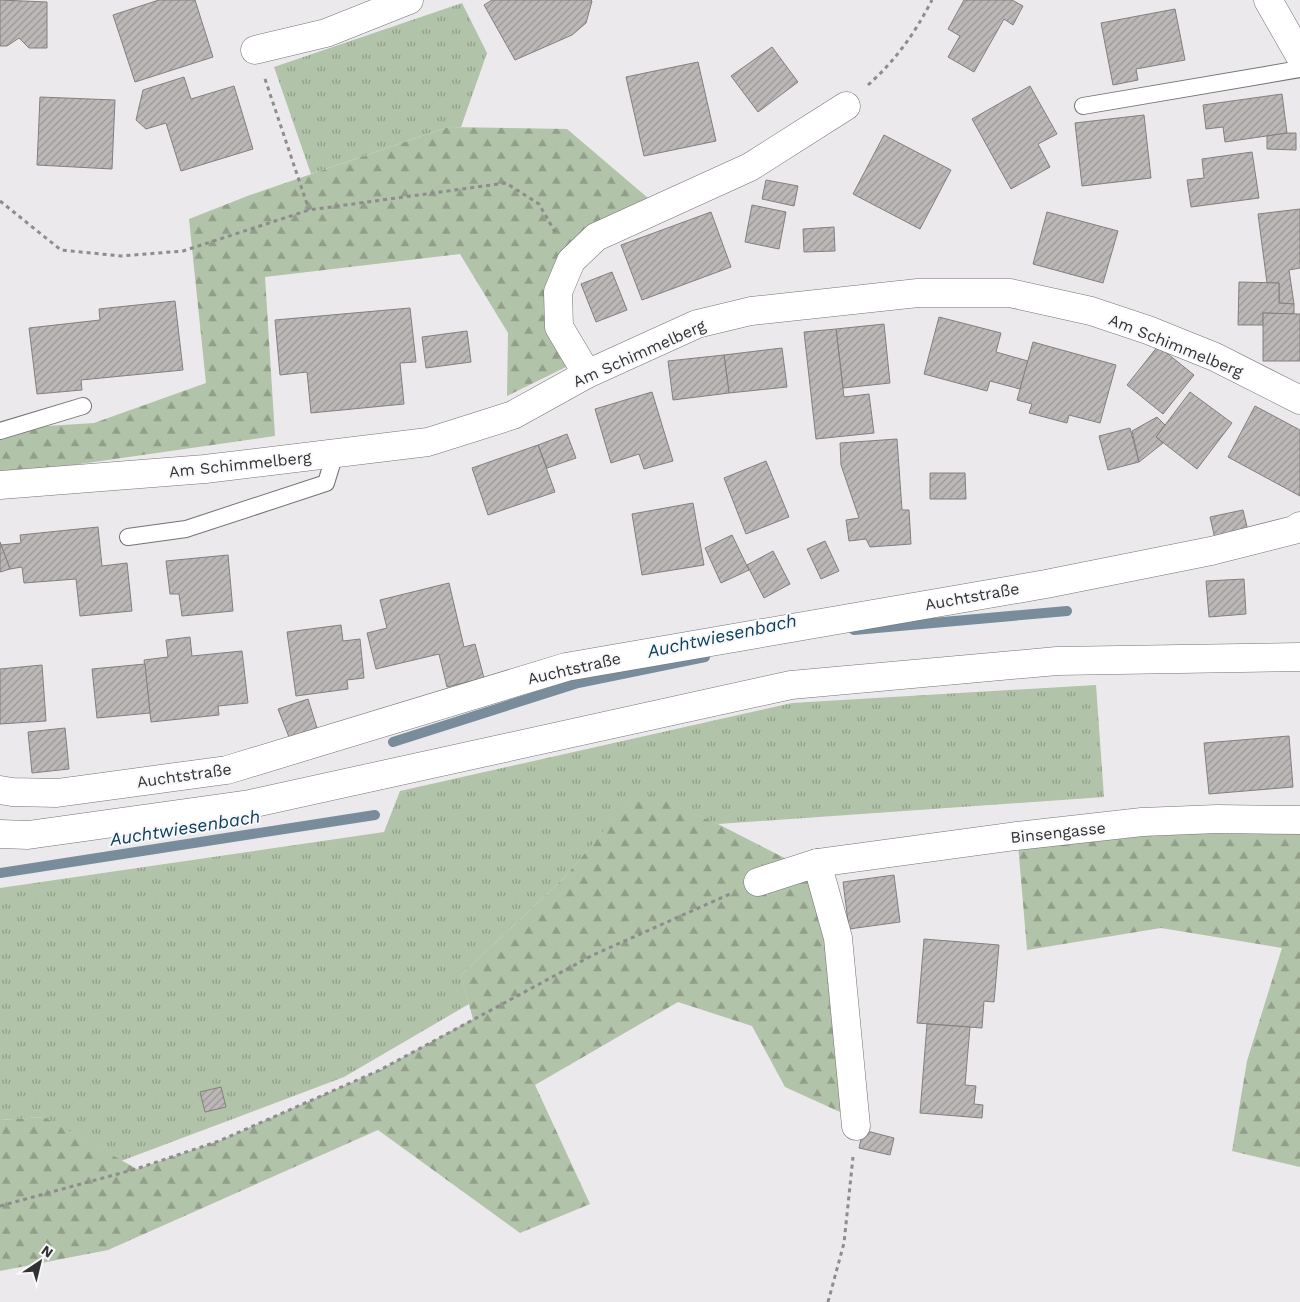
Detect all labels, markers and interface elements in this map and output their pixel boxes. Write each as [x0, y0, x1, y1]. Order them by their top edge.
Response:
street label: Am Schimmelberg [1106, 310, 1246, 381]
street label: Am Schimmelberg [570, 315, 709, 391]
street label: Am Schimmelberg [168, 448, 313, 481]
street label: Auchtstraße [923, 579, 1021, 614]
water label: Auchtwiesenbach [644, 609, 798, 662]
street label: Auchtstraße [526, 649, 623, 688]
street label: Auchtstraße [136, 759, 233, 792]
water label: Auchtwiesenbach [107, 805, 262, 850]
street label: Binsengasse [1009, 818, 1107, 847]
north arrow [15, 1237, 65, 1287]
text: N [39, 1242, 56, 1261]

